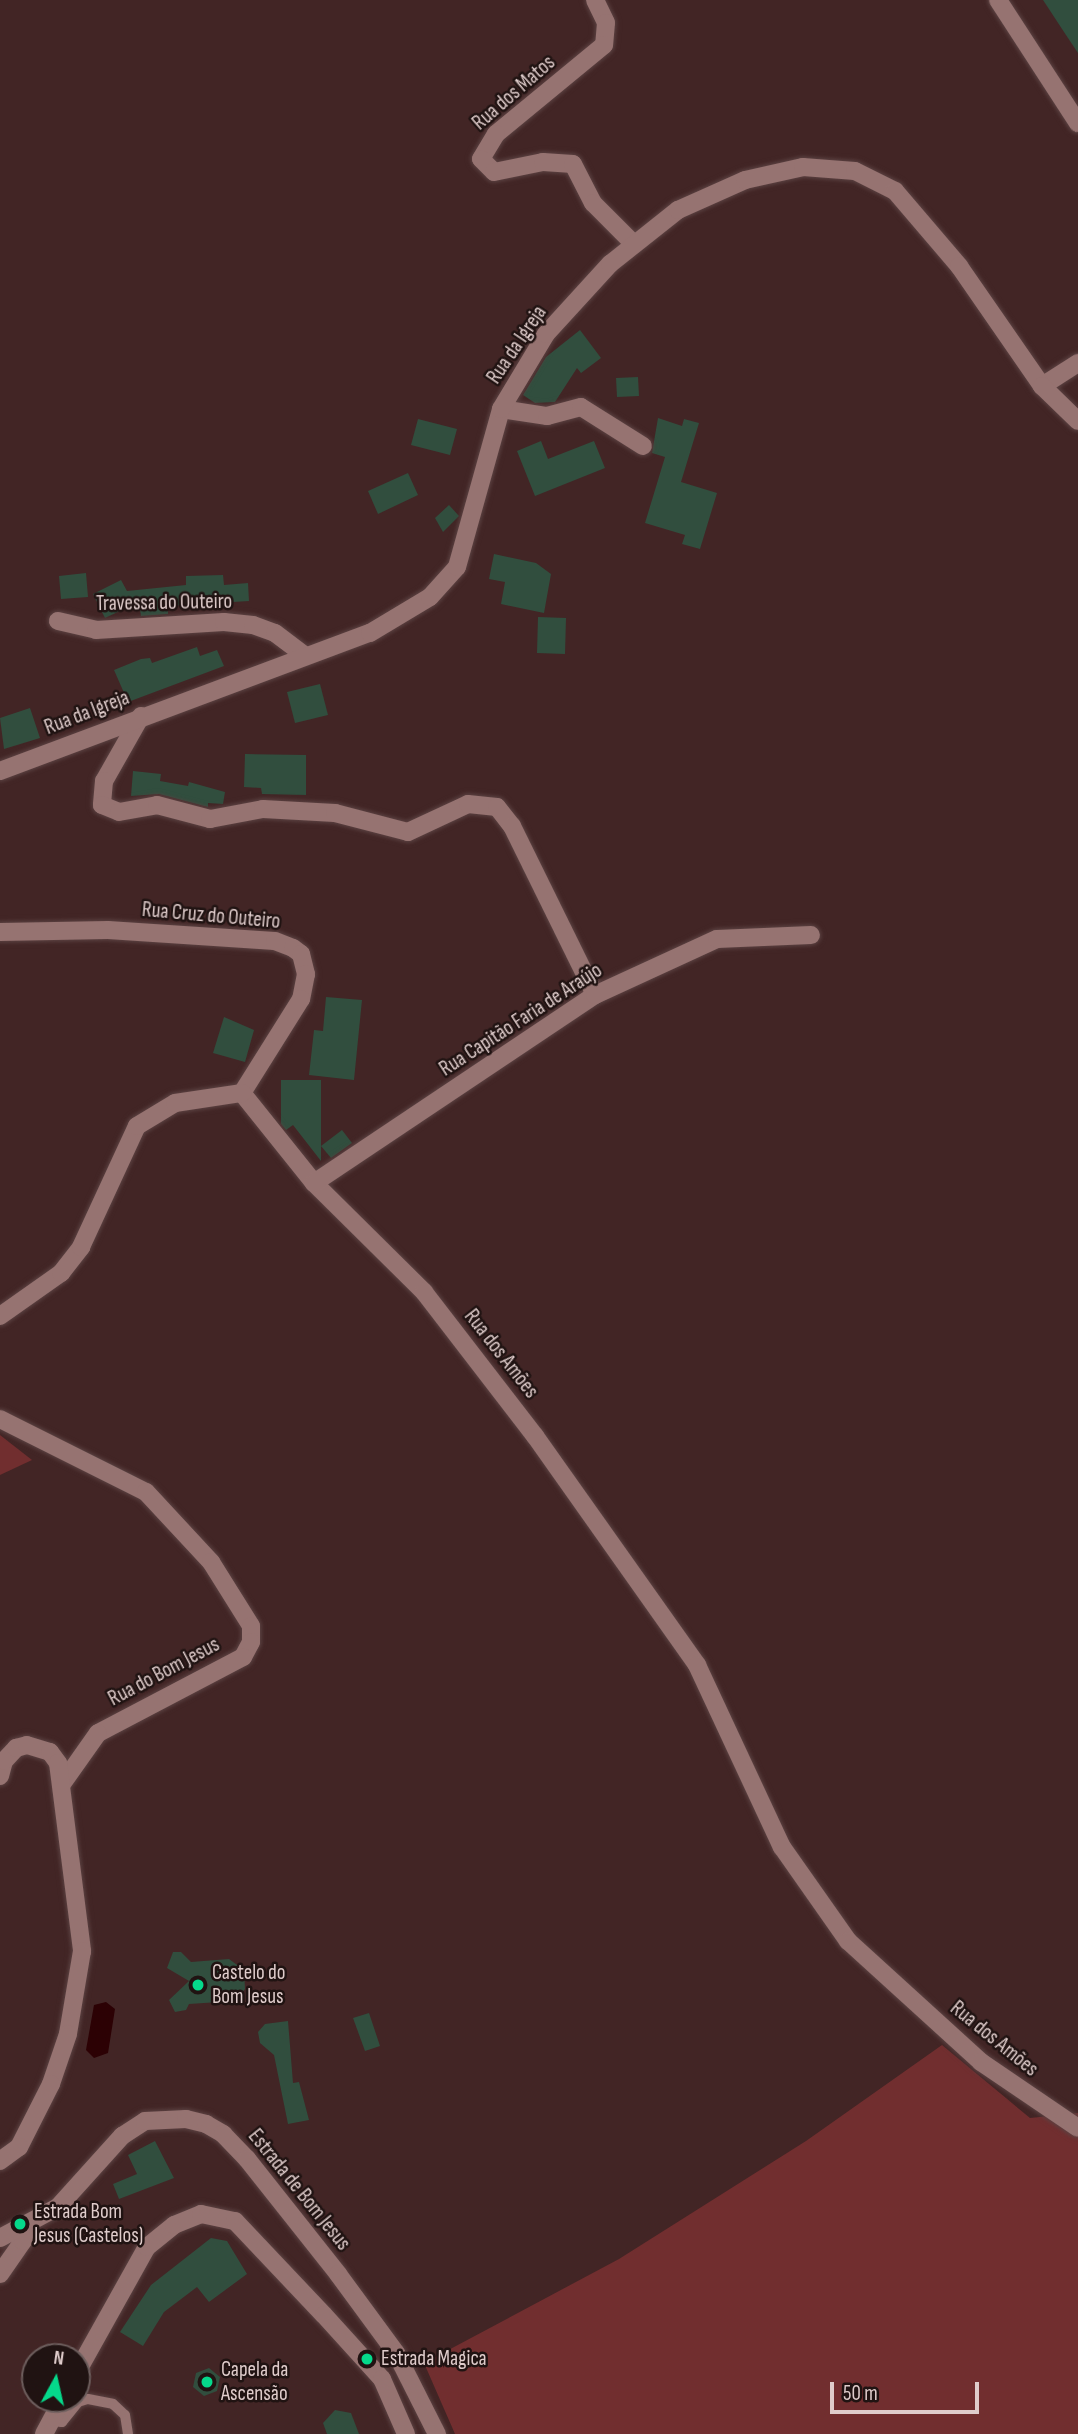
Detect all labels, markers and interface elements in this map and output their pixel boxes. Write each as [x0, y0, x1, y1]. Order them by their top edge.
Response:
street label: Rua dos Matos [468, 50, 560, 136]
street label: Rua da Igreja [482, 301, 552, 389]
street label: Travessa do Outeiro [96, 589, 232, 617]
street label: Rua da Igreja [41, 685, 133, 741]
street label: Rua Cruz do Outeiro [141, 897, 281, 935]
street label: Rua Capitão Faria de Araújo [435, 958, 607, 1082]
street label: Rua dos Amões [458, 1305, 544, 1403]
street label: Rua do Bom Jesus [104, 1632, 224, 1712]
place label: Castelo do Bom Jesus [212, 1960, 286, 2010]
marker: Castelo do Bom Jesus [190, 1977, 206, 1993]
street label: Rua dos Amões [945, 1996, 1043, 2082]
street label: Estrada de Bom Jesus [242, 2124, 356, 2256]
place label: Estrada Bom Jesus (Castelos) [34, 2199, 143, 2249]
marker: Estrada Bom Jesus (Castelos) [12, 2216, 28, 2232]
north arrow [21, 2343, 91, 2413]
place label: Estrada Magica [381, 2346, 487, 2372]
text: N [52, 2347, 65, 2371]
marker: Estrada Magica [359, 2351, 375, 2367]
place label: Capela da Ascensão [221, 2357, 288, 2407]
scale bar [833, 2368, 982, 2412]
marker: Capela da Ascensão [199, 2374, 215, 2390]
text: 50 m [843, 2381, 878, 2406]

